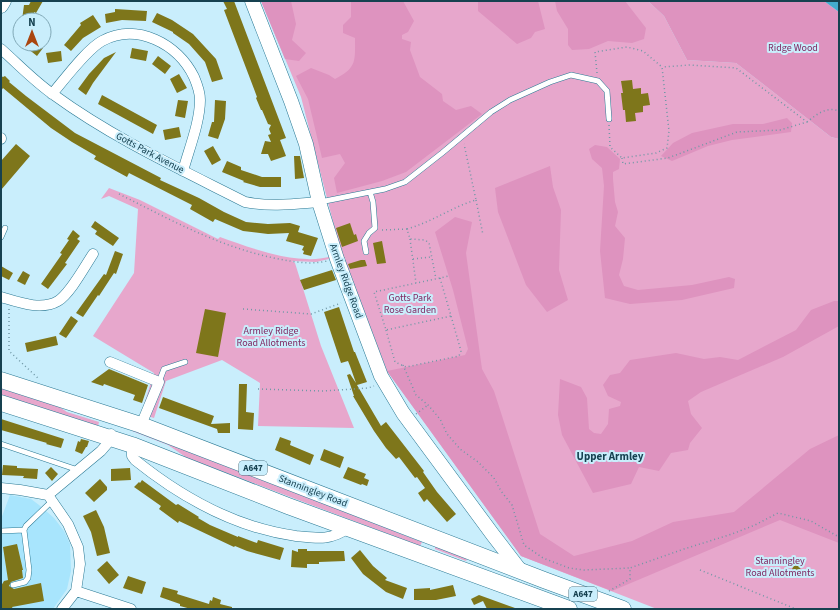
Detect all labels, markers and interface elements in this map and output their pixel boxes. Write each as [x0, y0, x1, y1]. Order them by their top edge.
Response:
north arrow [12, 12, 52, 52]
text: N [28, 15, 36, 30]
park label: Ridge Wood [768, 41, 818, 55]
street label: Gotts Park Avenue [113, 129, 187, 177]
street label: Armley Ridge Road [326, 242, 366, 320]
park label: Gotts Park Rose Garden [384, 291, 436, 317]
park label: Armley Ridge Road Allotments [237, 324, 305, 350]
district label: Upper Armley [577, 449, 644, 464]
road number: A647 [239, 461, 267, 475]
street label: Stanningley Road [276, 471, 350, 511]
park label: Stanningley Road Allotments [746, 554, 814, 580]
road number: A647 [569, 587, 597, 601]

